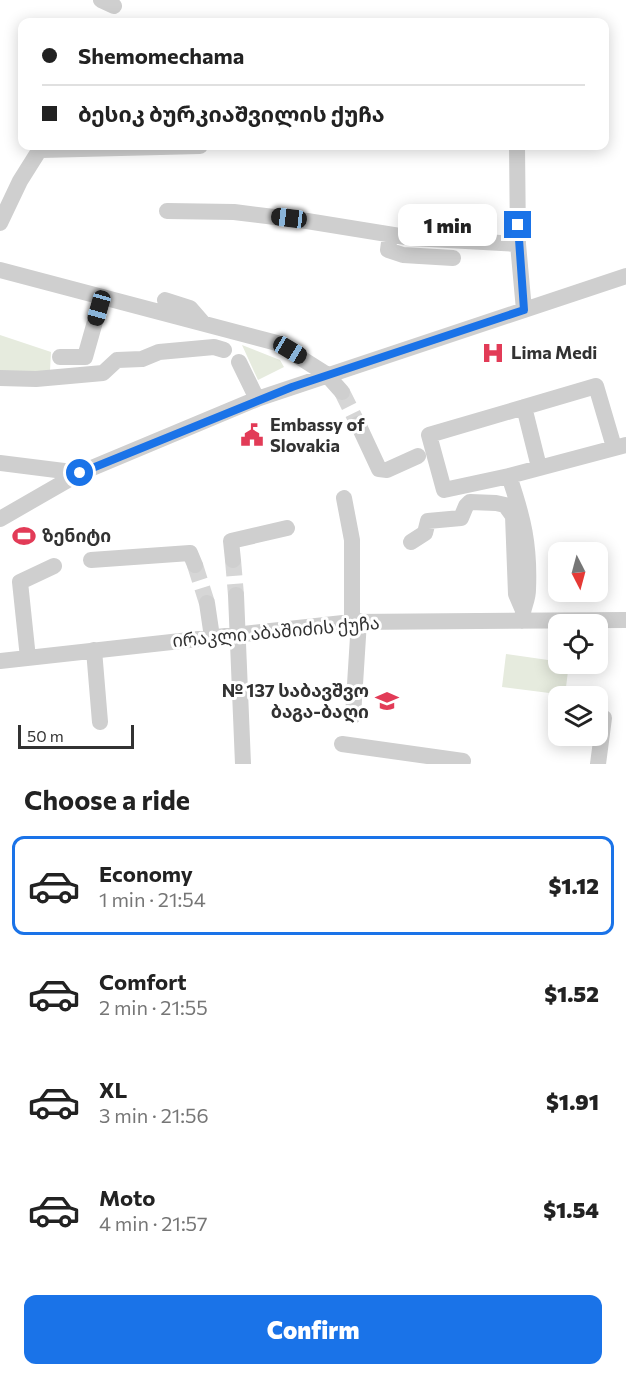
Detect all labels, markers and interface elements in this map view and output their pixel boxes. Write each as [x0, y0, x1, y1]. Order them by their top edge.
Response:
text: Shemomechama [78, 42, 244, 69]
text: ბესიკ ბურკიაშვილის ქუჩა [78, 100, 385, 127]
callout: 1 min [398, 204, 497, 246]
car [270, 207, 308, 229]
route end [504, 211, 531, 238]
text: 1 min [423, 213, 472, 237]
car [85, 288, 113, 328]
car [270, 333, 310, 367]
hospital icon: Lima Medi [480, 340, 506, 366]
place label: Lima Medi [511, 341, 597, 363]
place label: Embassy of Slovakia [270, 413, 365, 456]
public building icon: Embassy of Slovakia [239, 422, 265, 448]
route start [66, 459, 93, 486]
sports icon: ზენიტი [11, 523, 37, 549]
place label: ზენიტი [42, 524, 111, 546]
north arrow [548, 542, 608, 602]
map controls [548, 542, 608, 746]
street label: ირაკლი აბაშიძის ქუჩა [171, 611, 380, 652]
button: locate [548, 614, 608, 674]
place label: № 137 საბავშვო ბაგა-ბაღი [222, 679, 369, 723]
button: layers [548, 686, 608, 746]
school or university icon: № 137 საბავშვო ბაგა-ბაღი [374, 688, 400, 714]
scale bar [18, 722, 134, 750]
text: 50 m [27, 726, 64, 745]
text: Choose a ride [24, 783, 190, 816]
icon: car [27, 859, 81, 913]
text: Economy [99, 860, 193, 887]
text: $1.12 [548, 872, 599, 899]
text: 1 min · 21:54 [99, 887, 206, 911]
icon: car [27, 967, 81, 1021]
text: Comfort [99, 968, 187, 995]
text: $1.52 [544, 980, 599, 1007]
text: 2 min · 21:55 [99, 995, 208, 1019]
icon: car [27, 1075, 81, 1129]
text: XL [99, 1076, 127, 1103]
text: $1.91 [546, 1088, 599, 1115]
text: 3 min · 21:56 [99, 1103, 209, 1127]
icon: car [27, 1183, 81, 1237]
text: Moto [99, 1184, 155, 1211]
text: $1.54 [543, 1196, 599, 1223]
text: 4 min · 21:57 [99, 1211, 208, 1235]
button: Confirm [24, 1295, 602, 1364]

